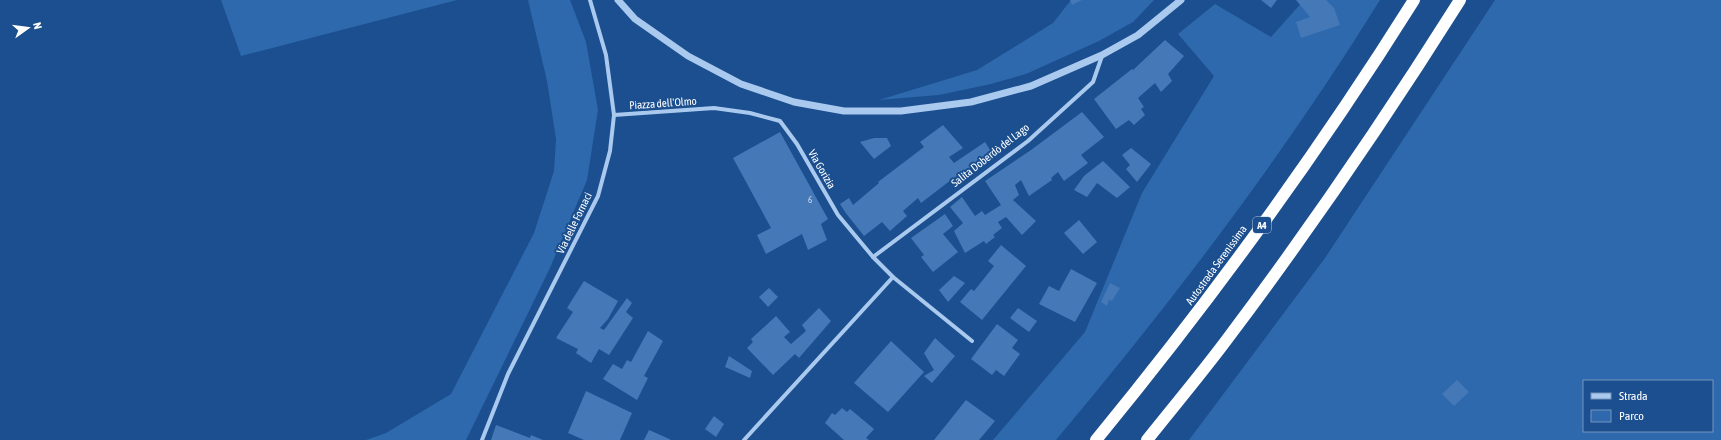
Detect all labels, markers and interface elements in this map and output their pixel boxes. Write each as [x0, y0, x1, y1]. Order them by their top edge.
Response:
north arrow [8, 8, 48, 48]
text: N [31, 21, 44, 30]
street label: Piazza dell'Olmo [629, 95, 697, 111]
street label: Salita Doberdò del Lago [949, 121, 1031, 189]
street label: Via Gorizia [806, 147, 838, 191]
street label: Via delle Fornaci [554, 190, 594, 256]
house number: 6 [808, 195, 812, 205]
road number: A4 [1253, 217, 1271, 233]
street label: Autostrada Serenissima [1183, 223, 1249, 307]
legend [1583, 380, 1713, 432]
text: Strada [1619, 389, 1648, 403]
text: Parco [1619, 409, 1644, 423]

